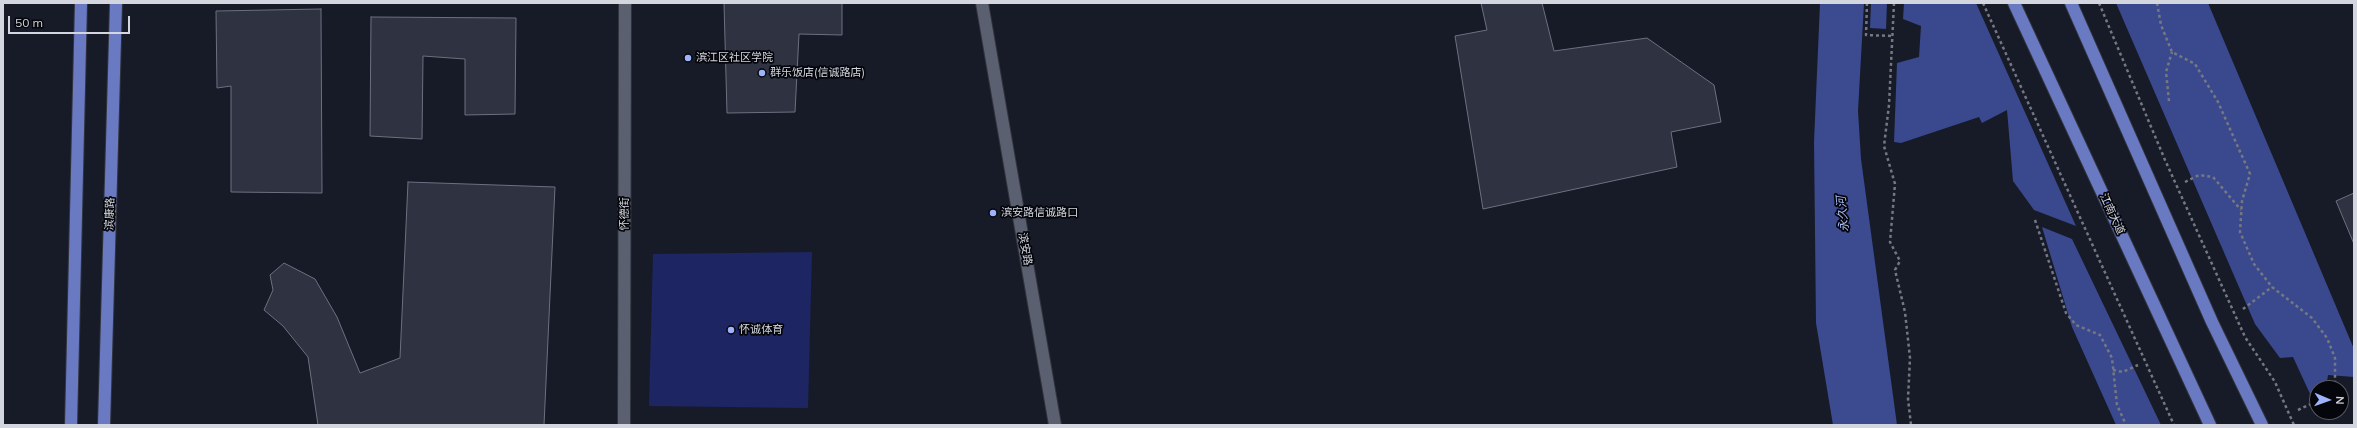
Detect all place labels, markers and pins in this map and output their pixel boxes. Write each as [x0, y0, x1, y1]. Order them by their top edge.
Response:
place label: 滨江区社区学院 [696, 51, 773, 65]
marker: 滨江区社区学院 [683, 53, 693, 63]
place label: 群乐饭店(信诚路店) [770, 66, 865, 80]
marker: 群乐饭店(信诚路店) [757, 68, 767, 78]
place label: 滨安路信诚路口 [1001, 206, 1078, 220]
marker: 滨安路信诚路口 [988, 208, 998, 218]
place label: 怀诚体育 [739, 323, 783, 337]
marker: 怀诚体育 [726, 325, 736, 335]

